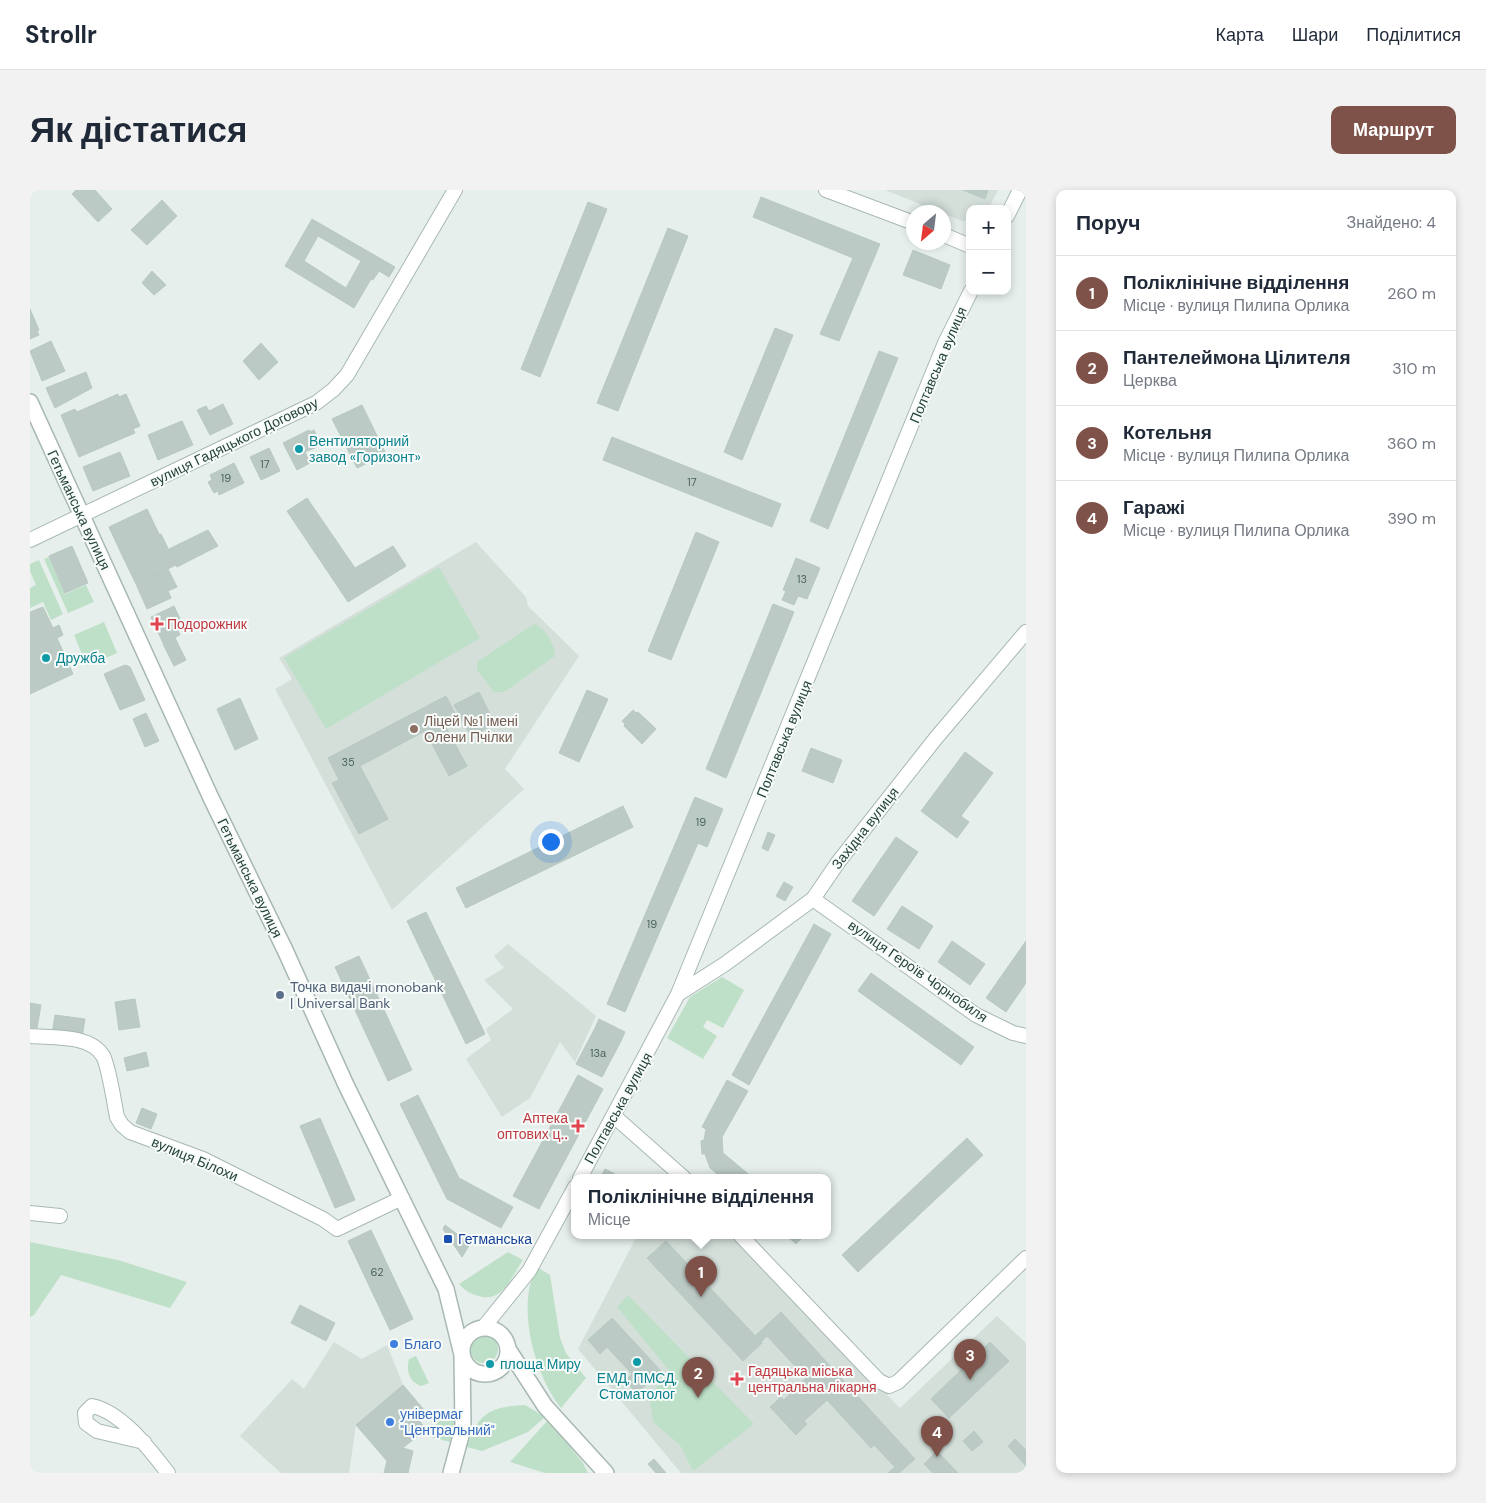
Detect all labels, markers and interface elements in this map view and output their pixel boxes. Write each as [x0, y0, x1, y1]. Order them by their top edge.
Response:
text: Strollr [25, 19, 97, 50]
text: Карта [1216, 23, 1264, 47]
text: Шари [1292, 23, 1338, 47]
text: Поділитися [1366, 23, 1461, 47]
button: Маршрут [1331, 106, 1456, 154]
text: Як дістатися [30, 107, 247, 153]
north arrow [906, 205, 951, 250]
map controls [966, 205, 1011, 295]
button: + [966, 205, 1011, 250]
text: Поруч [1076, 209, 1140, 237]
text: Знайдено: 4 [1346, 212, 1436, 233]
button: − [966, 250, 1011, 295]
text: Поліклінічне відділення [1123, 270, 1349, 295]
text: 1 [1089, 283, 1095, 304]
text: 260 m [1387, 283, 1436, 304]
text: Місце · вулиця Пилипа Орлика [1123, 295, 1349, 316]
street label: Полтавська вулиця [905, 304, 971, 426]
text: Пантелеймона Цілителя [1123, 345, 1351, 370]
text: 2 [1087, 358, 1097, 379]
text: 310 m [1392, 358, 1436, 379]
text: Церква [1123, 370, 1177, 391]
street label: вулиця Гадяцького Договору [147, 393, 321, 491]
text: Котельня [1123, 420, 1212, 445]
place label: Вентиляторний завод «Горизонт» [309, 432, 421, 466]
text: 3 [1087, 433, 1097, 454]
text: 360 m [1387, 433, 1436, 454]
marker: Вентиляторний завод «Горизонт» [293, 443, 305, 455]
text: Місце · вулиця Пилипа Орлика [1123, 445, 1349, 466]
street label: Гетьманська вулиця [43, 447, 115, 573]
house number: 17 [260, 457, 270, 471]
house number: 19 [221, 471, 231, 485]
house number: 17 [687, 475, 697, 489]
text: Гаражі [1123, 495, 1185, 520]
text: 4 [1087, 508, 1097, 529]
text: 390 m [1388, 508, 1436, 529]
text: Місце · вулиця Пилипа Орлика [1123, 520, 1349, 541]
house number: 13 [797, 572, 807, 586]
place label: Подорожник [167, 615, 248, 633]
marker: Подорожник [151, 618, 163, 630]
place label: Дружба [56, 649, 105, 667]
marker: Дружба [40, 652, 52, 664]
street label: Полтавська вулиця [752, 678, 816, 800]
place label: Ліцей №1 імені Олени Пчілки [424, 712, 518, 746]
marker: Ліцей №1 імені Олени Пчілки [408, 723, 420, 735]
house number: 35 [341, 755, 355, 769]
street label: Західна вулиця [827, 783, 903, 873]
street label: Гетьманська вулиця [213, 815, 287, 941]
house number: 19 [696, 815, 706, 829]
your location [538, 829, 564, 855]
street label: вулиця Героїв Чорнобиля [845, 916, 991, 1026]
house number: 19 [647, 917, 657, 931]
place label: Точка видачі monobank | Universal Bank [290, 978, 444, 1012]
marker: Точка видачі monobank | Universal Bank [274, 989, 286, 1001]
house number: 13а [590, 1046, 607, 1060]
street label: Полтавська вулиця [580, 1049, 656, 1167]
place label: Аптека оптових ц‥ [497, 1109, 568, 1143]
marker: Аптека оптових ц‥ [572, 1120, 584, 1132]
street label: вулиця Білохи [149, 1133, 241, 1185]
popup [571, 1174, 831, 1239]
text: Поліклінічне відділення [588, 1184, 814, 1209]
text: Місце [588, 1209, 631, 1230]
place label: Гетманська [458, 1230, 532, 1248]
marker: Гетманська [442, 1233, 454, 1245]
pin: 1 [685, 1256, 717, 1297]
house number: 62 [371, 1265, 383, 1279]
place label: Благо [404, 1335, 442, 1353]
marker: Благо [388, 1338, 400, 1350]
pin: 3 [954, 1339, 986, 1380]
place label: площа Миру [500, 1355, 581, 1373]
marker: ЕМД, ПМСД, Стоматолог [631, 1356, 643, 1368]
pin: 2 [682, 1357, 714, 1398]
marker: площа Миру [484, 1358, 496, 1370]
place label: Гадяцька міська центральна лікарня [748, 1362, 877, 1396]
place label: ЕМД, ПМСД, Стоматолог [597, 1369, 678, 1403]
marker: Гадяцька міська центральна лікарня [730, 1372, 744, 1386]
place label: універмаг "Центральний" [400, 1405, 495, 1439]
marker: універмаг "Центральний" [384, 1416, 396, 1428]
pin: 4 [921, 1416, 953, 1457]

